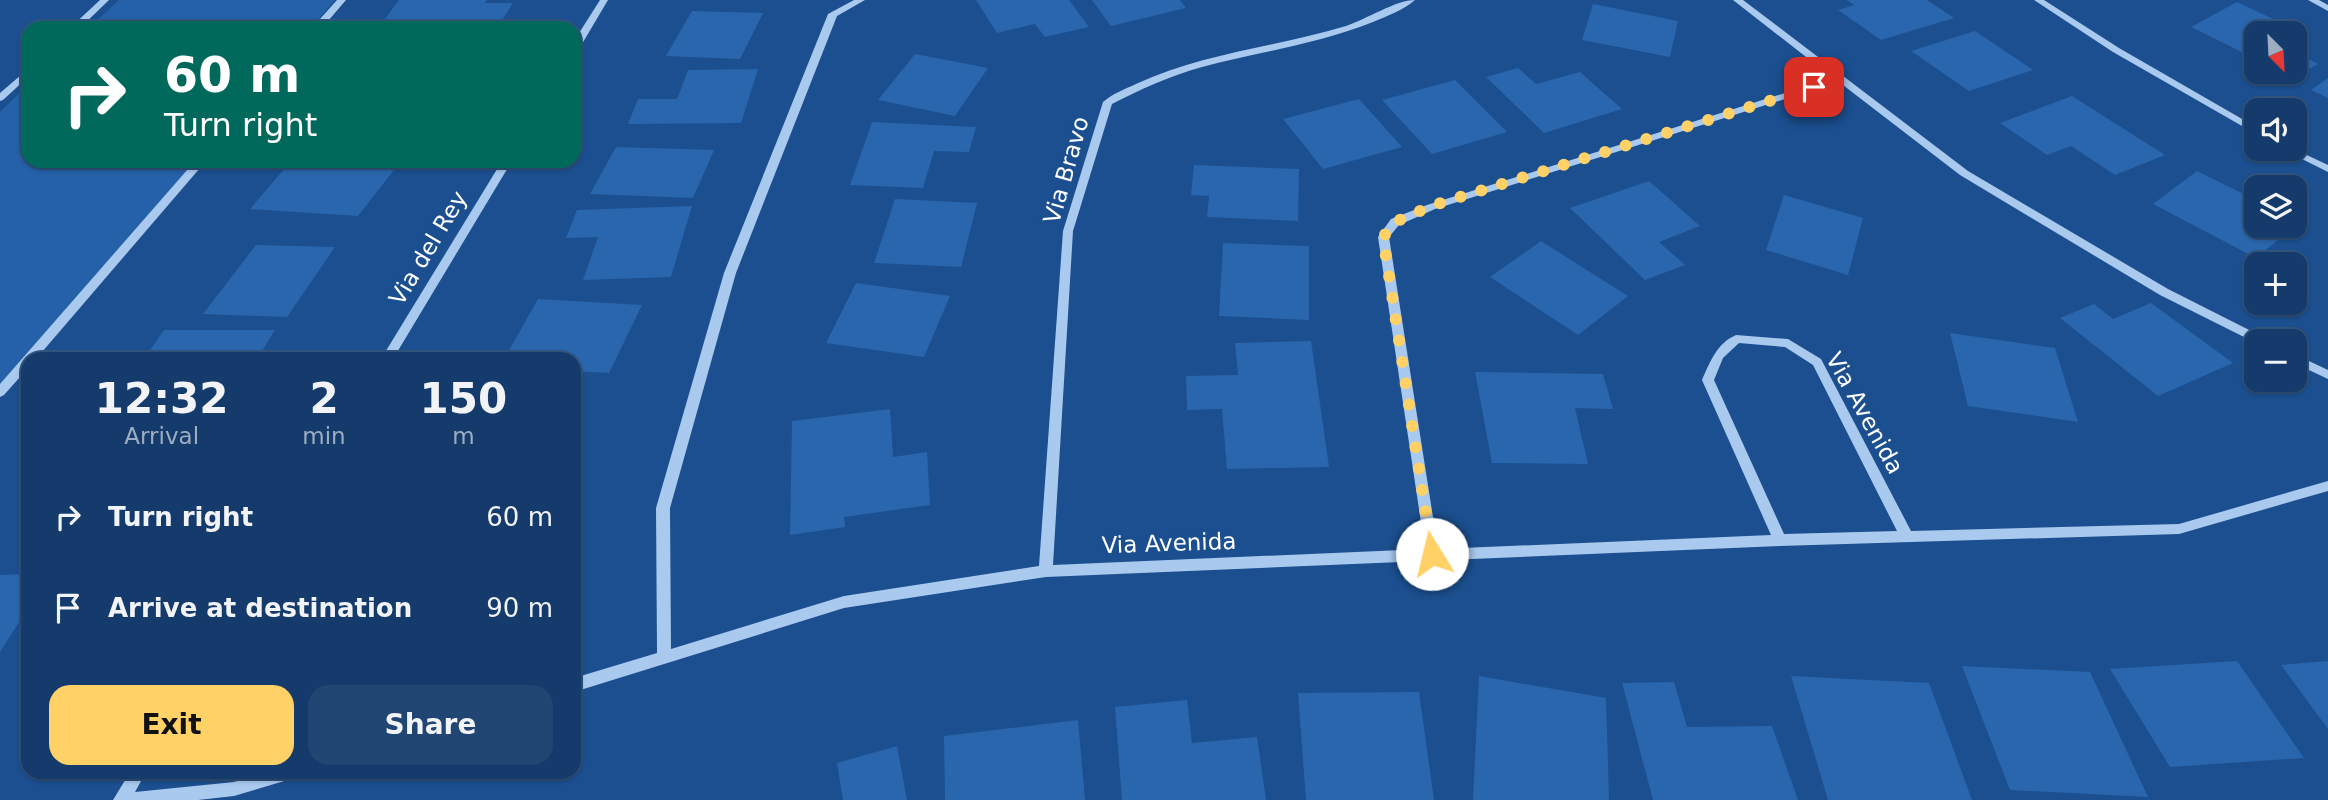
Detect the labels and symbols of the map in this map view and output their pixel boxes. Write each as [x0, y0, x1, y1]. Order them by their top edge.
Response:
north arrow [2244, 21, 2306, 84]
pin [1784, 57, 1844, 117]
street label: Via Bravo [1038, 114, 1094, 226]
street label: Via del Rey [384, 186, 472, 310]
street label: Via Avenida [1821, 348, 1909, 478]
position arrow [1395, 517, 1469, 591]
street label: Via Avenida [1101, 528, 1237, 558]

